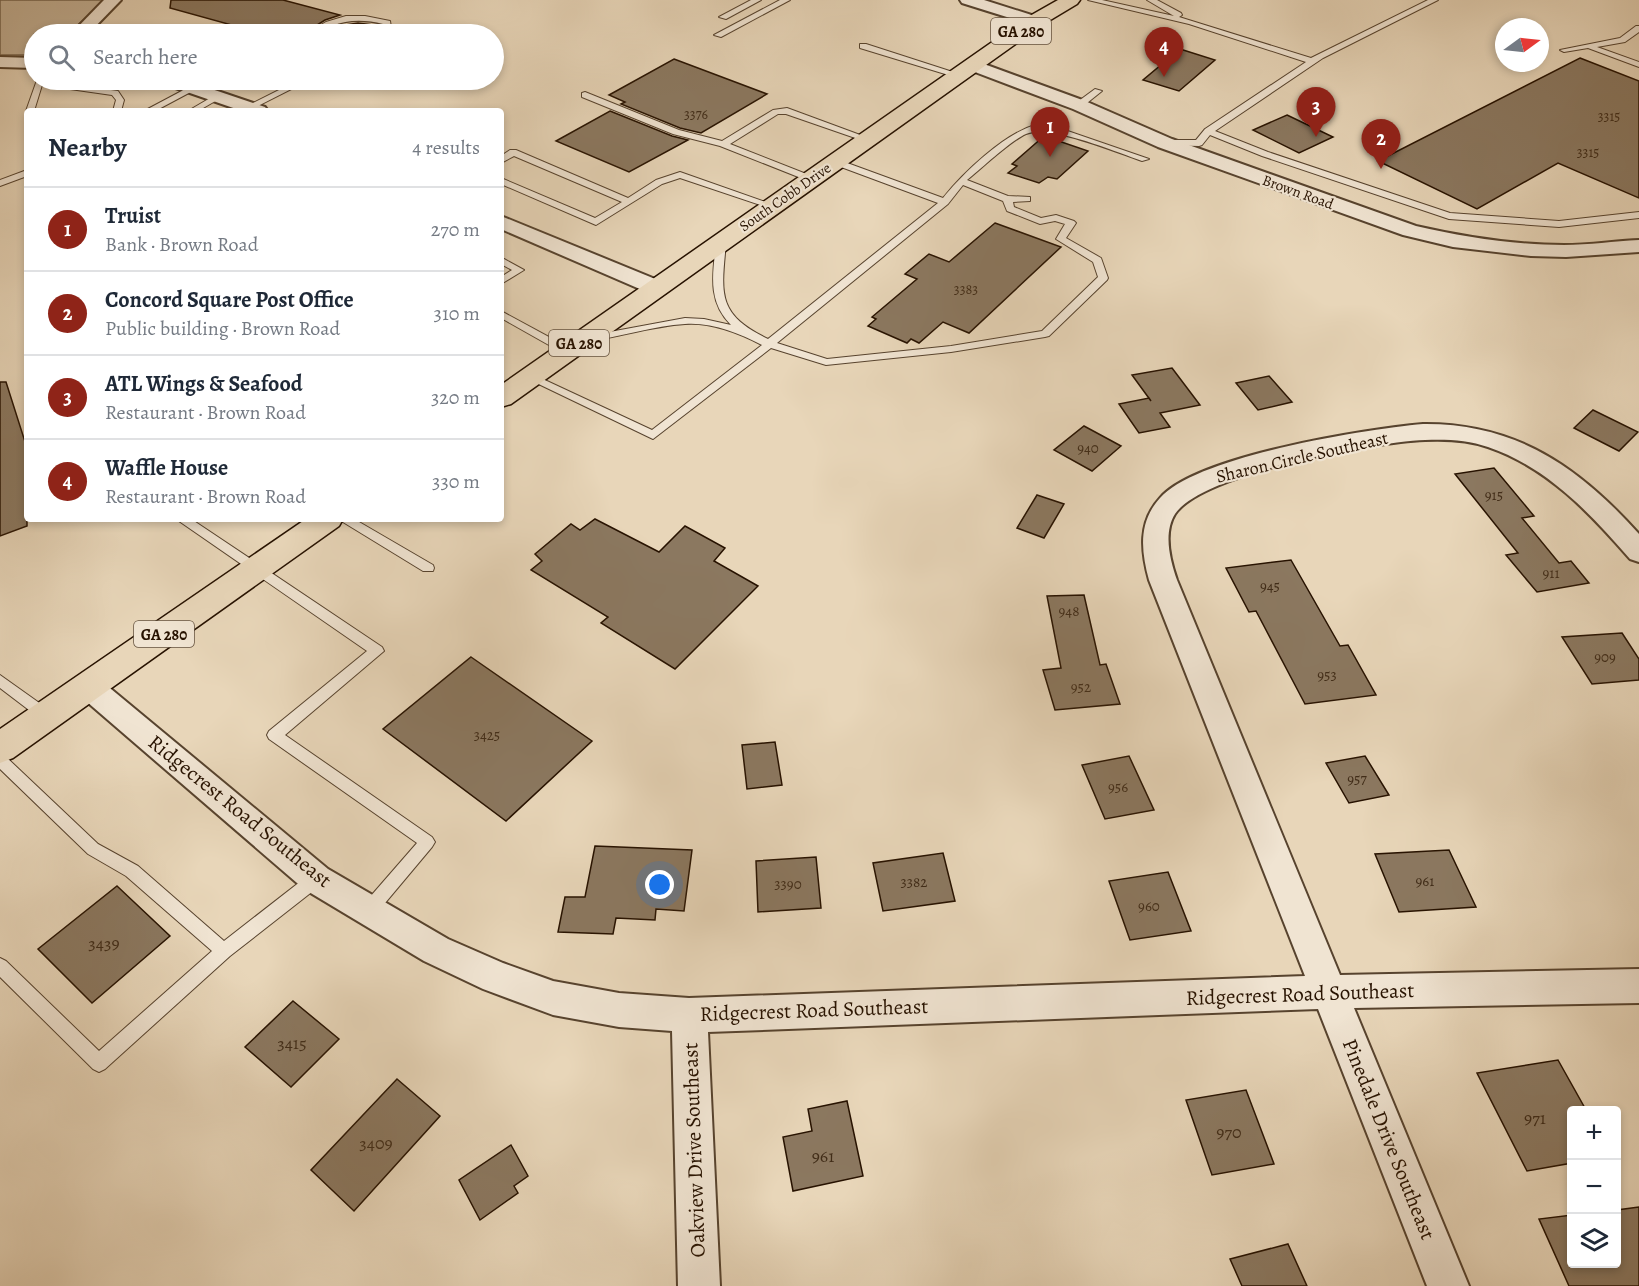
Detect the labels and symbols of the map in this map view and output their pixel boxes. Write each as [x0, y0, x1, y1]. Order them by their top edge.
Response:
road number: GA 280 [991, 18, 1051, 44]
north arrow [1495, 18, 1549, 72]
pin: 4 [1144, 28, 1184, 77]
pin: 3 [1296, 88, 1336, 137]
house number: 3376 [684, 105, 708, 124]
house number: 3315 [1598, 107, 1620, 126]
pin: 1 [1030, 108, 1070, 157]
pin: 2 [1362, 120, 1400, 169]
house number: 3315 [1577, 143, 1599, 162]
street label: South Cobb Drive [735, 158, 835, 236]
street label: Brown Road [1260, 170, 1337, 214]
house number: 3383 [954, 280, 978, 299]
road number: GA 280 [549, 330, 609, 356]
street label: Sharon Circle Southeast [1214, 426, 1390, 488]
house number: 940 [1077, 438, 1099, 458]
house number: 915 [1485, 485, 1503, 505]
house number: 911 [1542, 563, 1560, 583]
house number: 945 [1260, 576, 1280, 596]
house number: 948 [1059, 601, 1079, 621]
road number: GA 280 [134, 621, 194, 647]
house number: 909 [1594, 647, 1616, 667]
house number: 953 [1317, 665, 1337, 685]
house number: 952 [1071, 677, 1091, 697]
house number: 3425 [474, 725, 500, 745]
street label: Ridgecrest Road Southeast [142, 728, 338, 894]
house number: 957 [1347, 769, 1367, 789]
house number: 956 [1108, 777, 1128, 797]
your location [645, 870, 674, 899]
house number: 961 [1416, 871, 1434, 891]
house number: 3382 [901, 872, 927, 892]
house number: 3390 [774, 874, 802, 894]
house number: 960 [1138, 896, 1160, 916]
house number: 3439 [88, 931, 120, 955]
street label: Ridgecrest Road Southeast [1185, 976, 1415, 1012]
street label: Ridgecrest Road Southeast [699, 992, 929, 1028]
house number: 3415 [277, 1031, 307, 1055]
street label: Pinedale Drive Southeast [1336, 1034, 1442, 1244]
street label: Oakview Drive Southeast [676, 1042, 712, 1258]
house number: 971 [1524, 1106, 1546, 1130]
house number: 970 [1216, 1120, 1242, 1144]
house number: 3409 [359, 1131, 393, 1155]
house number: 961 [812, 1144, 834, 1168]

